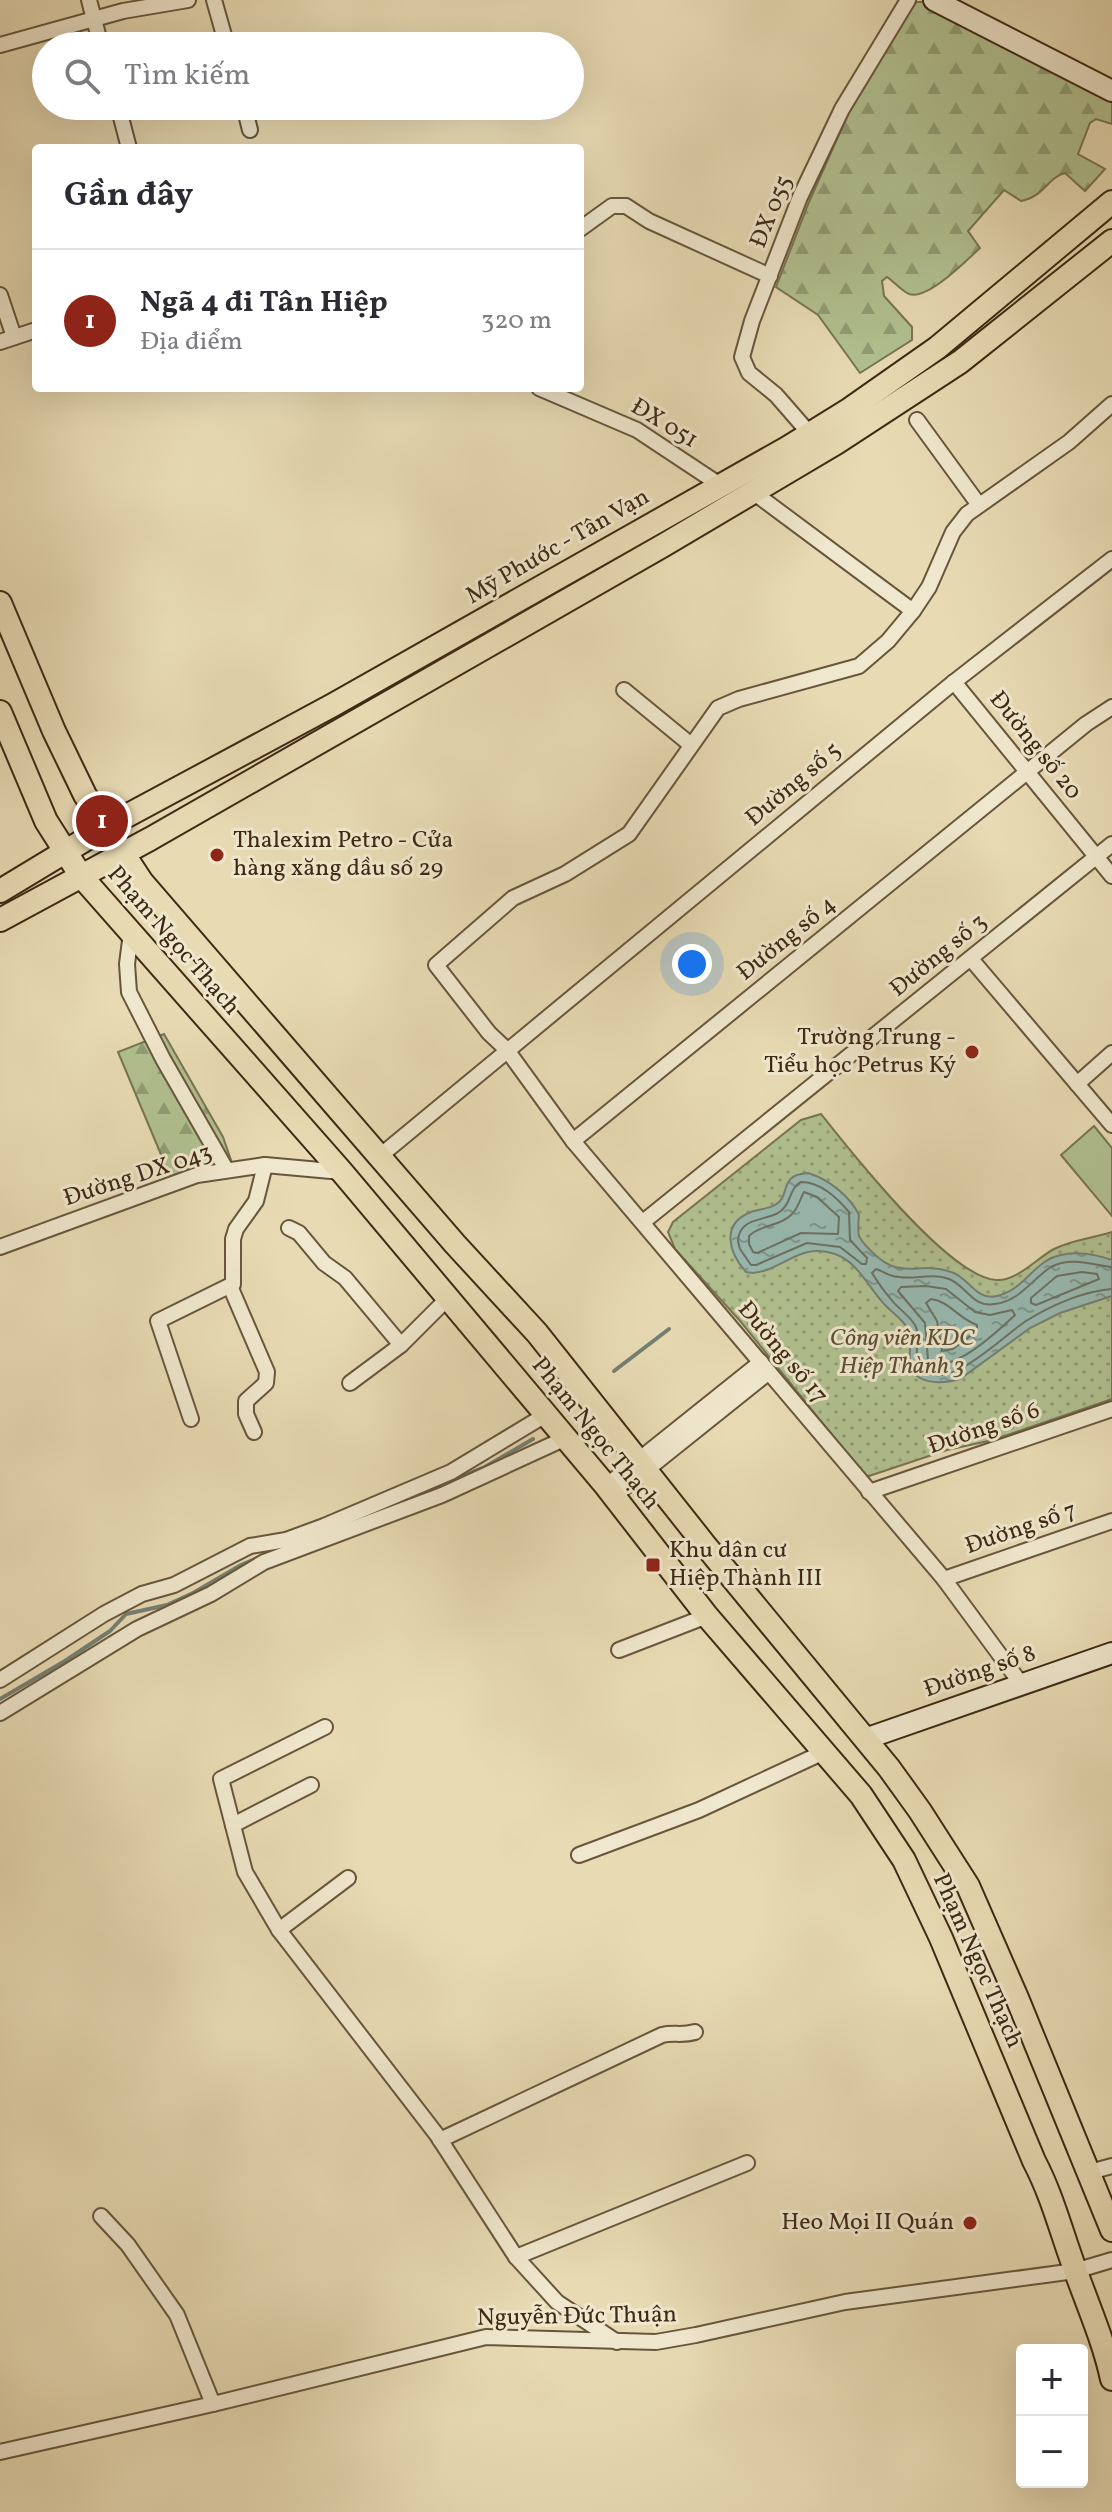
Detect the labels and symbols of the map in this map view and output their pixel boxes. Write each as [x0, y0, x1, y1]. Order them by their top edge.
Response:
street label: ĐX 055 [742, 171, 802, 253]
street label: ĐX 051 [624, 391, 704, 457]
street label: Mỹ Phước - Tân Vạn [460, 481, 656, 613]
street label: Đường số 20 [980, 684, 1090, 808]
street label: Đường số 5 [739, 735, 849, 835]
pin: 1 [76, 791, 128, 851]
place label: Thalexim Petro - Cửa hàng xăng dầu số 29 [233, 824, 454, 886]
marker: Thalexim Petro - Cửa hàng xăng dầu số 29 [208, 846, 226, 864]
street label: Phạm Ngọc Thạch [98, 859, 248, 1023]
street label: Đường số 4 [730, 888, 844, 990]
street label: Đường số 3 [883, 906, 995, 1006]
your location [672, 944, 712, 984]
place label: Trường Trung - Tiểu học Petrus Ký [764, 1021, 956, 1083]
marker: Trường Trung - Tiểu học Petrus Ký [963, 1043, 981, 1061]
street label: Đường DX 043 [59, 1136, 217, 1216]
street label: Đường số 17 [729, 1294, 835, 1412]
park label: Công viên KDC Hiệp Thành 3 [830, 1322, 975, 1384]
street label: Phạm Ngọc Thạch [523, 1350, 667, 1518]
street label: Đường số 6 [923, 1394, 1045, 1464]
street label: Đường số 7 [961, 1494, 1081, 1564]
place label: Khu dân cư Hiệp Thành III [669, 1534, 822, 1596]
marker: Khu dân cư Hiệp Thành III [644, 1556, 662, 1574]
street label: Đường số 8 [919, 1637, 1041, 1707]
street label: Phạm Ngọc Thạch [923, 1868, 1031, 2054]
place label: Heo Mọi II Quán [781, 2206, 954, 2240]
marker: Heo Mọi II Quán [961, 2214, 979, 2232]
street label: Nguyễn Đức Thuận [477, 2298, 677, 2336]

